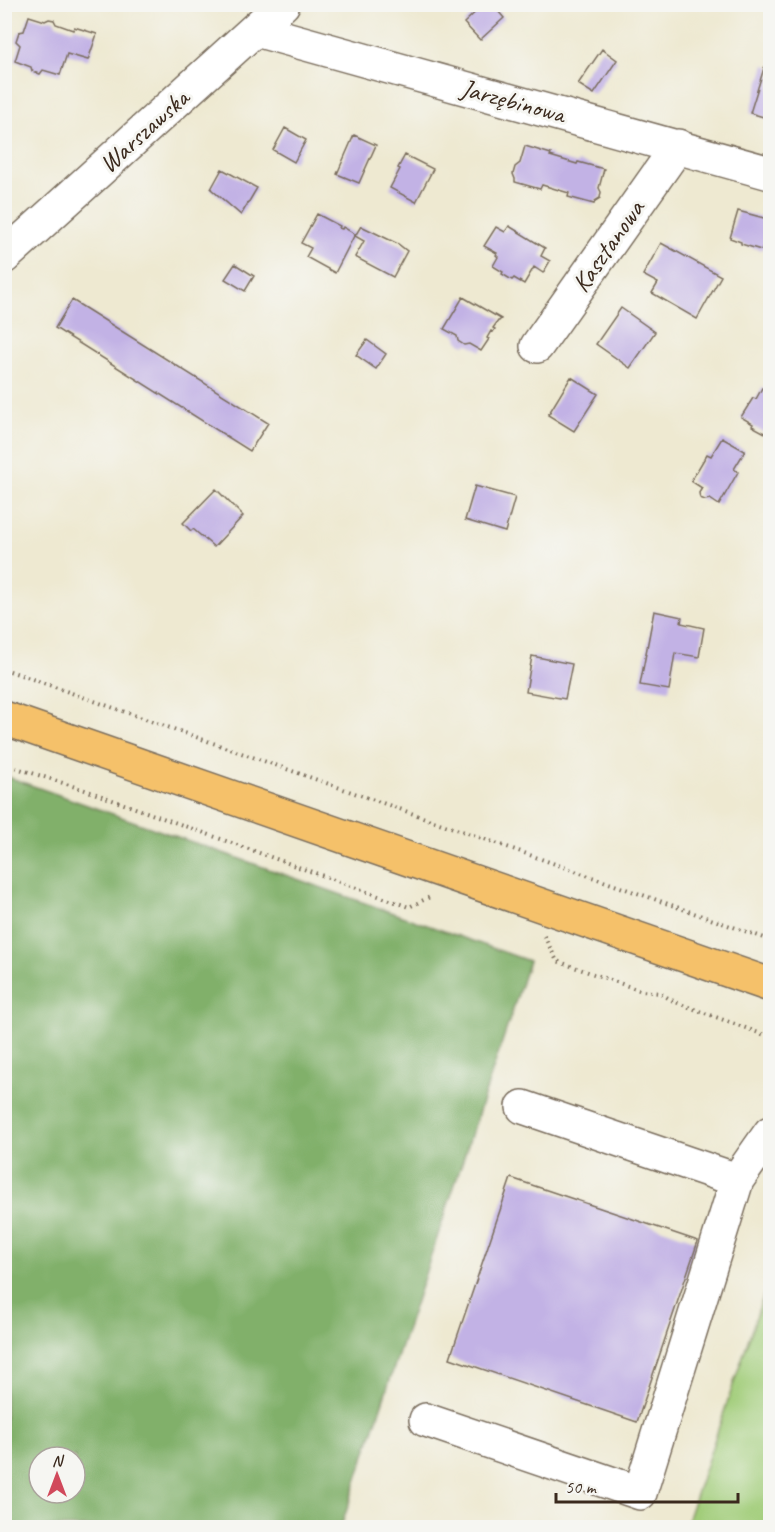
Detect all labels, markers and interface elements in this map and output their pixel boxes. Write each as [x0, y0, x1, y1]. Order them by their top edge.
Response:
street label: Jarzębinowa [455, 71, 571, 131]
street label: Warszawska [92, 81, 197, 180]
street label: Kasztanowa [564, 192, 653, 298]
north arrow [27, 1445, 87, 1505]
text: N [52, 1451, 65, 1471]
scale bar [556, 1466, 738, 1504]
text: 50 m [565, 1476, 598, 1498]

